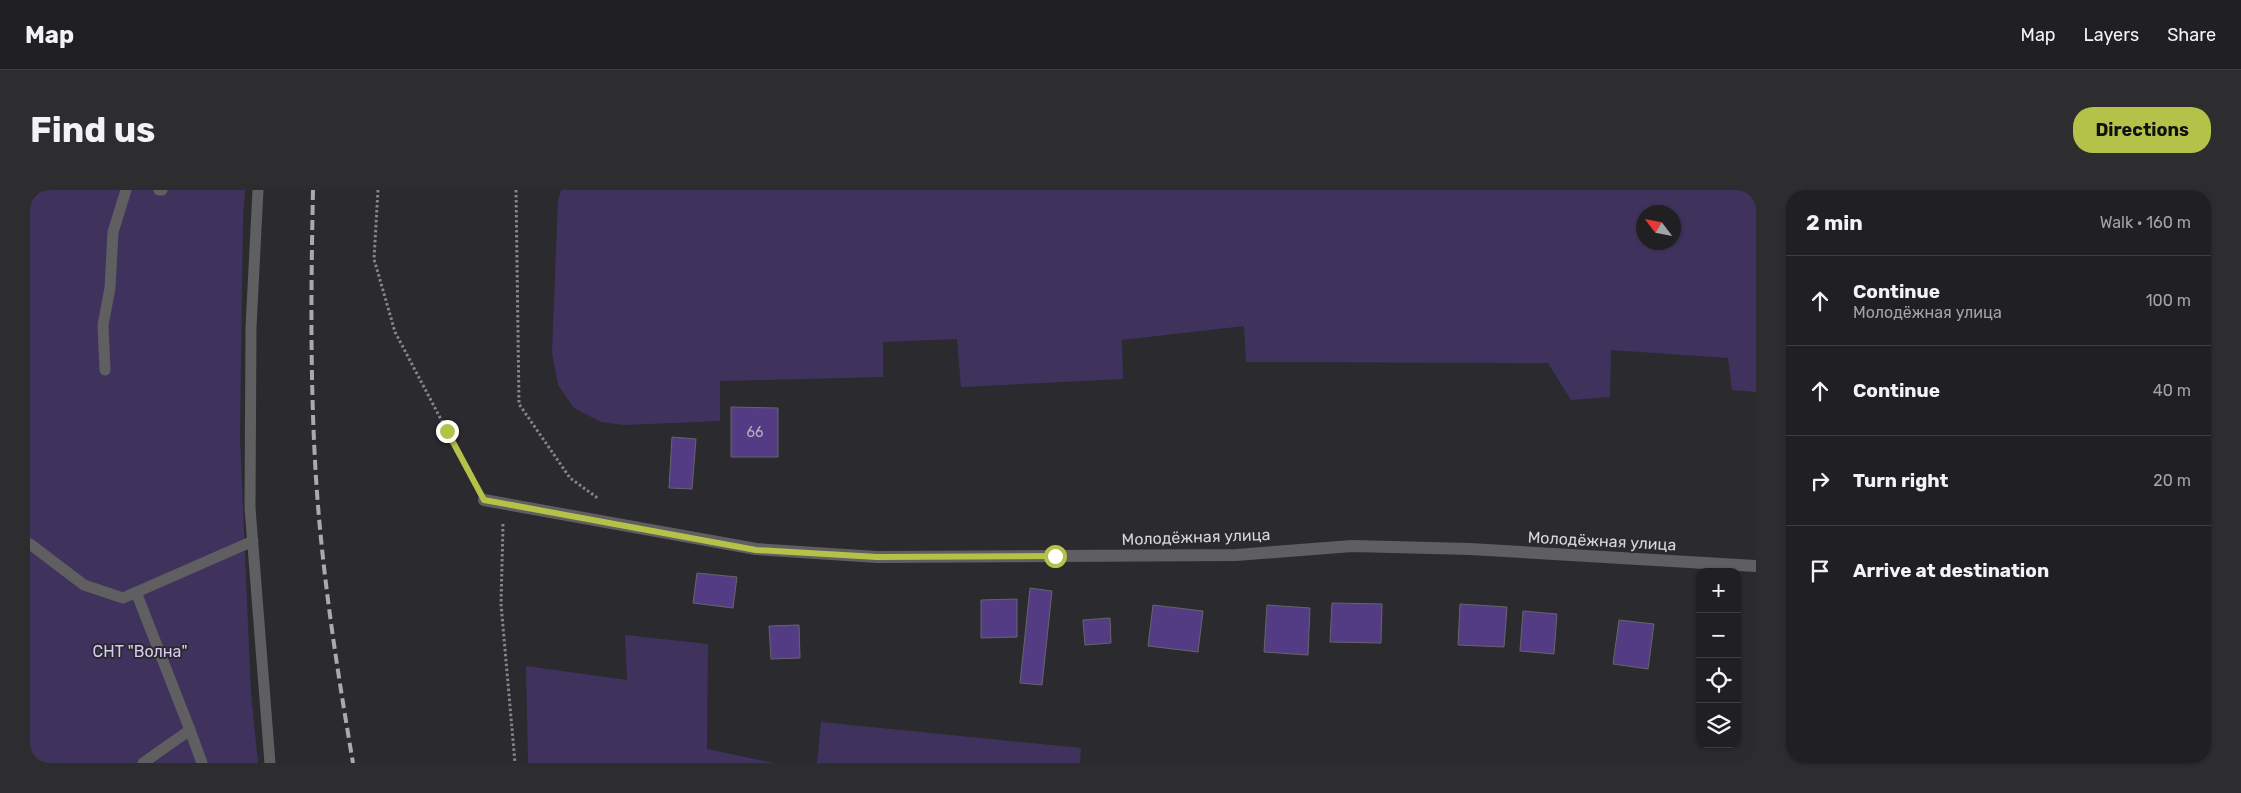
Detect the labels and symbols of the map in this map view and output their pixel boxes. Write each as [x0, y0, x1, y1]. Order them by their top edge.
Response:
north arrow [1636, 205, 1681, 250]
route end [436, 420, 459, 443]
house number: 66 [747, 424, 763, 441]
street label: Молодёжная улица [1121, 525, 1271, 549]
street label: Молодёжная улица [1527, 528, 1677, 554]
route start [1044, 545, 1067, 568]
park label: СНТ "Волна" [93, 642, 187, 661]

